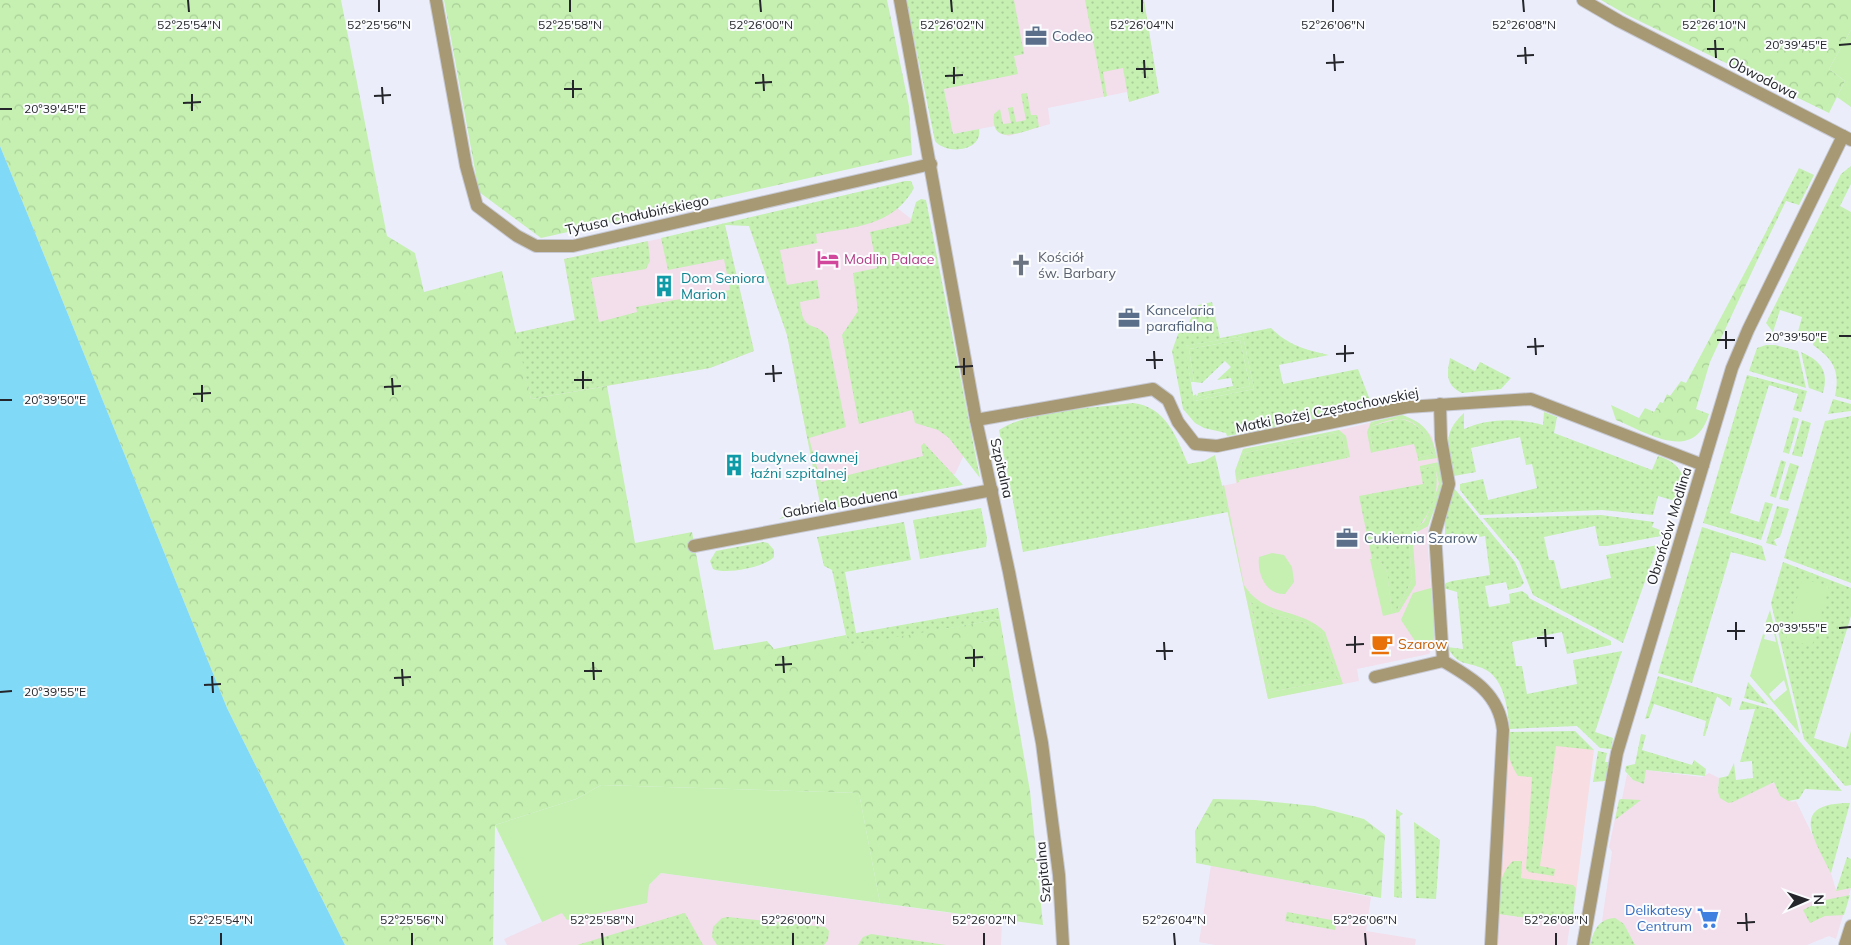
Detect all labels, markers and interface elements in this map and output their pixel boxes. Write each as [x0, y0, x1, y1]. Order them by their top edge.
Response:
text: 52°25'54"N [157, 17, 221, 32]
text: 52°25'56"N [347, 17, 411, 32]
text: 52°25'58"N [538, 17, 602, 32]
text: 52°26'00"N [729, 17, 793, 32]
text: 52°26'02"N [920, 17, 984, 32]
text: 52°26'04"N [1110, 17, 1174, 32]
text: 52°26'06"N [1301, 17, 1365, 32]
text: 52°26'08"N [1492, 17, 1556, 32]
text: 52°26'10"N [1682, 17, 1746, 32]
office icon: Codeo [1023, 23, 1049, 49]
place label: Codeo [1052, 27, 1093, 45]
text: 20°39'45"E [1765, 37, 1827, 52]
street label: Obwodowa [1725, 53, 1801, 103]
text: 20°39'45"E [24, 101, 86, 116]
street label: Tytusa Chałubińskiego [564, 191, 710, 239]
hotel icon: Modlin Palace [815, 246, 841, 272]
place label: Kościół św. Barbary [1038, 248, 1116, 282]
place label: Modlin Palace [844, 250, 934, 268]
church icon: Kościół św. Barbary [1008, 252, 1034, 278]
place label: Dom Seniora Marion [681, 269, 765, 303]
building icon: Dom Seniora Marion [651, 273, 677, 299]
place label: Kancelaria parafialna [1146, 301, 1214, 335]
office icon: Kancelaria parafialna [1116, 305, 1142, 331]
text: 20°39'50"E [1765, 329, 1827, 344]
street label: Matki Bożej Częstochowskiej [1234, 383, 1420, 437]
text: 20°39'50"E [24, 392, 86, 407]
street label: Szpitalna [986, 436, 1018, 500]
place label: budynek dawnej łaźni szpitalnej [750, 448, 858, 482]
building icon: budynek dawnej łaźni szpitalnej [721, 452, 747, 478]
street label: Obrońców Modlina [1642, 465, 1696, 587]
street label: Gabriela Boduena [781, 484, 899, 522]
office icon: Cukiernia Szarow [1334, 525, 1360, 551]
place label: Cukiernia Szarow [1364, 529, 1478, 547]
text: 20°39'55"E [1765, 620, 1827, 635]
cafe icon: Szarow [1369, 631, 1395, 657]
place label: Szarow [1398, 635, 1447, 653]
text: 20°39'55"E [24, 684, 86, 699]
street label: Szpitalna [1031, 841, 1055, 903]
north arrow [1781, 875, 1831, 925]
text: N [1810, 894, 1828, 905]
place label: Delikatesy Centrum [1625, 901, 1693, 935]
supermarket icon: Delikatesy Centrum [1695, 905, 1721, 931]
text: 52°25'54"N [189, 912, 253, 927]
text: 52°25'56"N [380, 912, 444, 927]
text: 52°25'58"N [570, 912, 634, 927]
text: 52°26'00"N [761, 912, 825, 927]
text: 52°26'02"N [952, 912, 1016, 927]
text: 52°26'04"N [1142, 912, 1206, 927]
text: 52°26'06"N [1333, 912, 1397, 927]
text: 52°26'08"N [1524, 912, 1588, 927]

